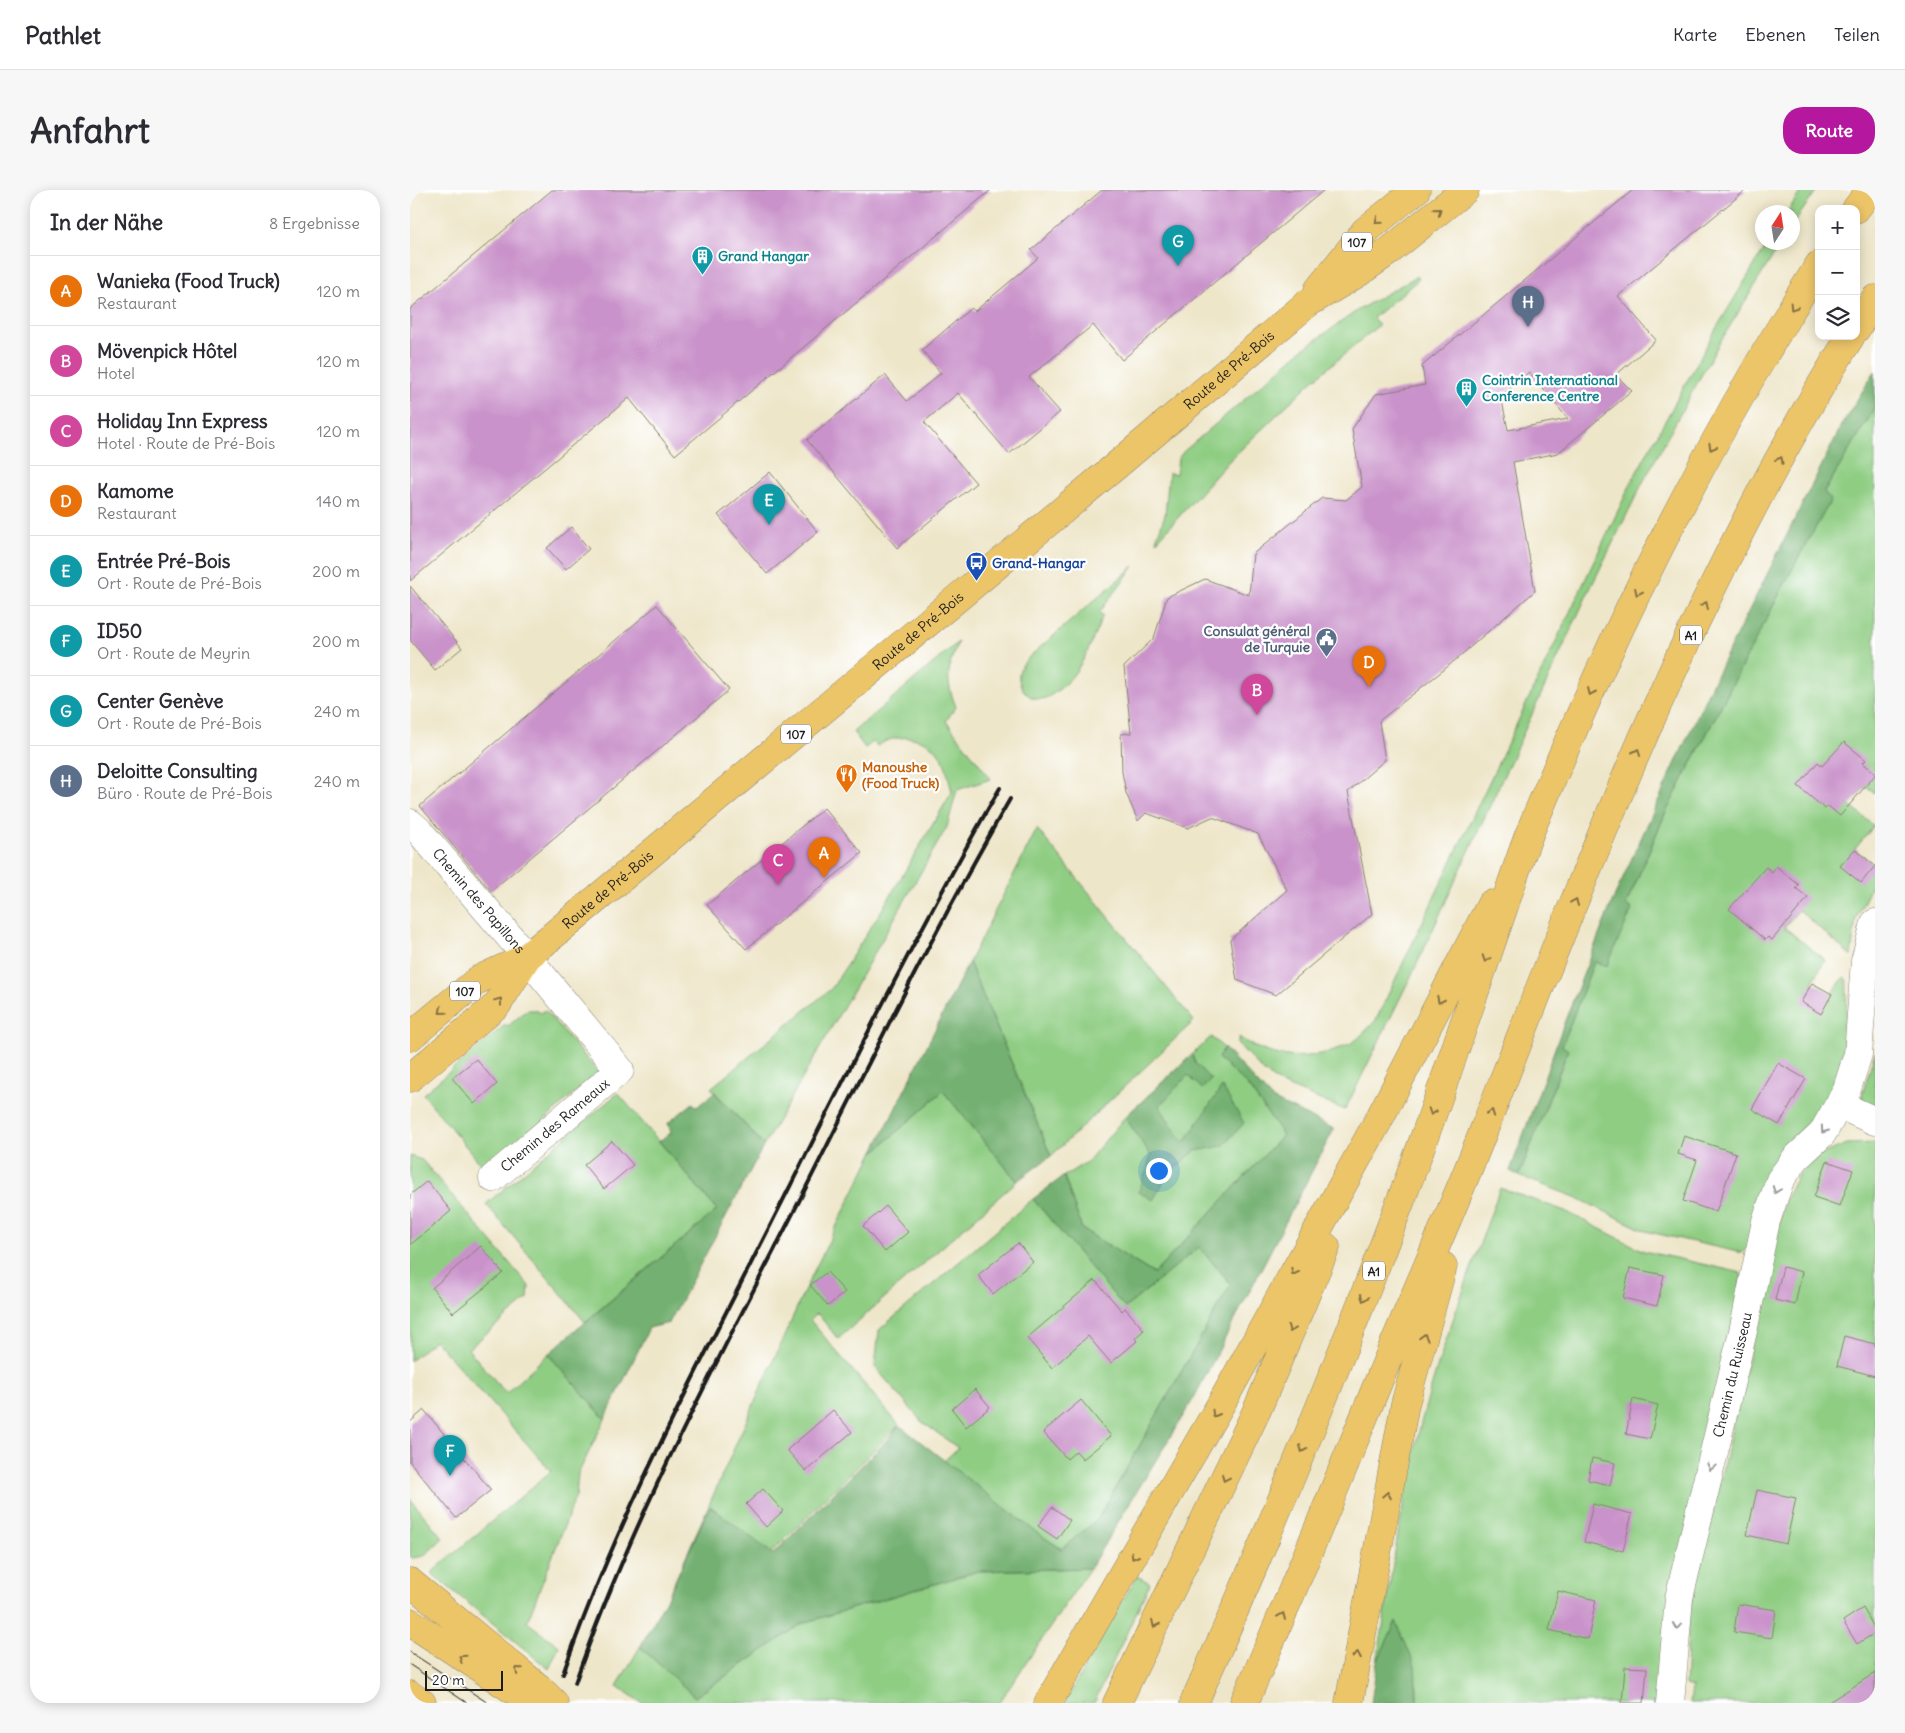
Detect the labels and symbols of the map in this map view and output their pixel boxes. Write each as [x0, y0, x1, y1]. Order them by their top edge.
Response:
north arrow [1755, 205, 1800, 250]
one-way arrow [1432, 209, 1441, 217]
one-way arrow [1375, 215, 1384, 223]
pin: G [1162, 225, 1194, 266]
road number: 107 [1342, 232, 1372, 252]
building icon: Grand Hangar [690, 244, 714, 275]
place label: Grand Hangar [718, 247, 809, 265]
pin: H [1512, 286, 1544, 327]
one-way arrow [1789, 301, 1799, 310]
street label: Route de Pré-Bois [1180, 326, 1278, 413]
place label: Cointrin International Conference Centre [1482, 371, 1618, 405]
building icon: Cointrin International Conference Centre [1454, 376, 1478, 407]
one-way arrow [1708, 442, 1718, 451]
one-way arrow [1774, 457, 1784, 466]
pin: E [753, 484, 785, 525]
bus stop icon: Grand-Hangar [964, 551, 988, 582]
place label: Grand-Hangar [992, 554, 1086, 572]
one-way arrow [1633, 587, 1644, 596]
street label: Route de Pré-Bois [869, 588, 967, 674]
one-way arrow [1699, 601, 1709, 610]
place label: Consulat général de Turquie [1204, 622, 1310, 656]
road number: A1 [1680, 626, 1702, 644]
public building icon: Consulat général de Turquie [1314, 627, 1338, 658]
pin: D [1353, 646, 1385, 687]
pin: B [1241, 674, 1273, 715]
one-way arrow [1587, 687, 1597, 696]
road number: 107 [781, 724, 811, 744]
one-way arrow [1631, 748, 1642, 757]
place label: Manoushe (Food Truck) [862, 758, 939, 792]
restaurant icon: Manoushe (Food Truck) [834, 763, 858, 794]
pin: A [808, 837, 840, 878]
street label: Chemin des Papillons [429, 844, 529, 957]
pin: C [762, 844, 794, 885]
street label: Route de Pré-Bois [559, 846, 657, 933]
one-way arrow [1568, 898, 1579, 907]
one-way arrow [1482, 954, 1492, 963]
road number: 107 [450, 981, 480, 1000]
one-way arrow [1436, 995, 1446, 1004]
one-way arrow [493, 997, 502, 1007]
one-way arrow [439, 1005, 448, 1013]
street label: Chemin des Rameaux [497, 1074, 613, 1176]
one-way arrow [1428, 1108, 1438, 1116]
one-way arrow [1484, 1109, 1495, 1118]
one-way arrow [1821, 1124, 1830, 1134]
your location [1146, 1158, 1172, 1184]
one-way arrow [1772, 1185, 1782, 1193]
road number: A1 [1363, 1262, 1385, 1280]
one-way arrow [1290, 1267, 1300, 1276]
one-way arrow [1360, 1293, 1370, 1302]
street label: Chemin du Ruisseau [1709, 1311, 1756, 1439]
one-way arrow [1287, 1324, 1297, 1333]
one-way arrow [1418, 1333, 1428, 1342]
one-way arrow [1211, 1409, 1221, 1418]
pin: F [434, 1435, 466, 1476]
one-way arrow [1299, 1444, 1309, 1452]
one-way arrow [1706, 1462, 1717, 1471]
one-way arrow [1221, 1473, 1231, 1482]
one-way arrow [1382, 1491, 1392, 1500]
one-way arrow [1131, 1550, 1141, 1559]
one-way arrow [1276, 1612, 1287, 1621]
one-way arrow [1151, 1619, 1161, 1628]
one-way arrow [1672, 1622, 1683, 1630]
one-way arrow [1352, 1651, 1362, 1659]
one-way arrow [459, 1655, 468, 1664]
scale bar [425, 1668, 502, 1691]
one-way arrow [515, 1668, 524, 1676]

